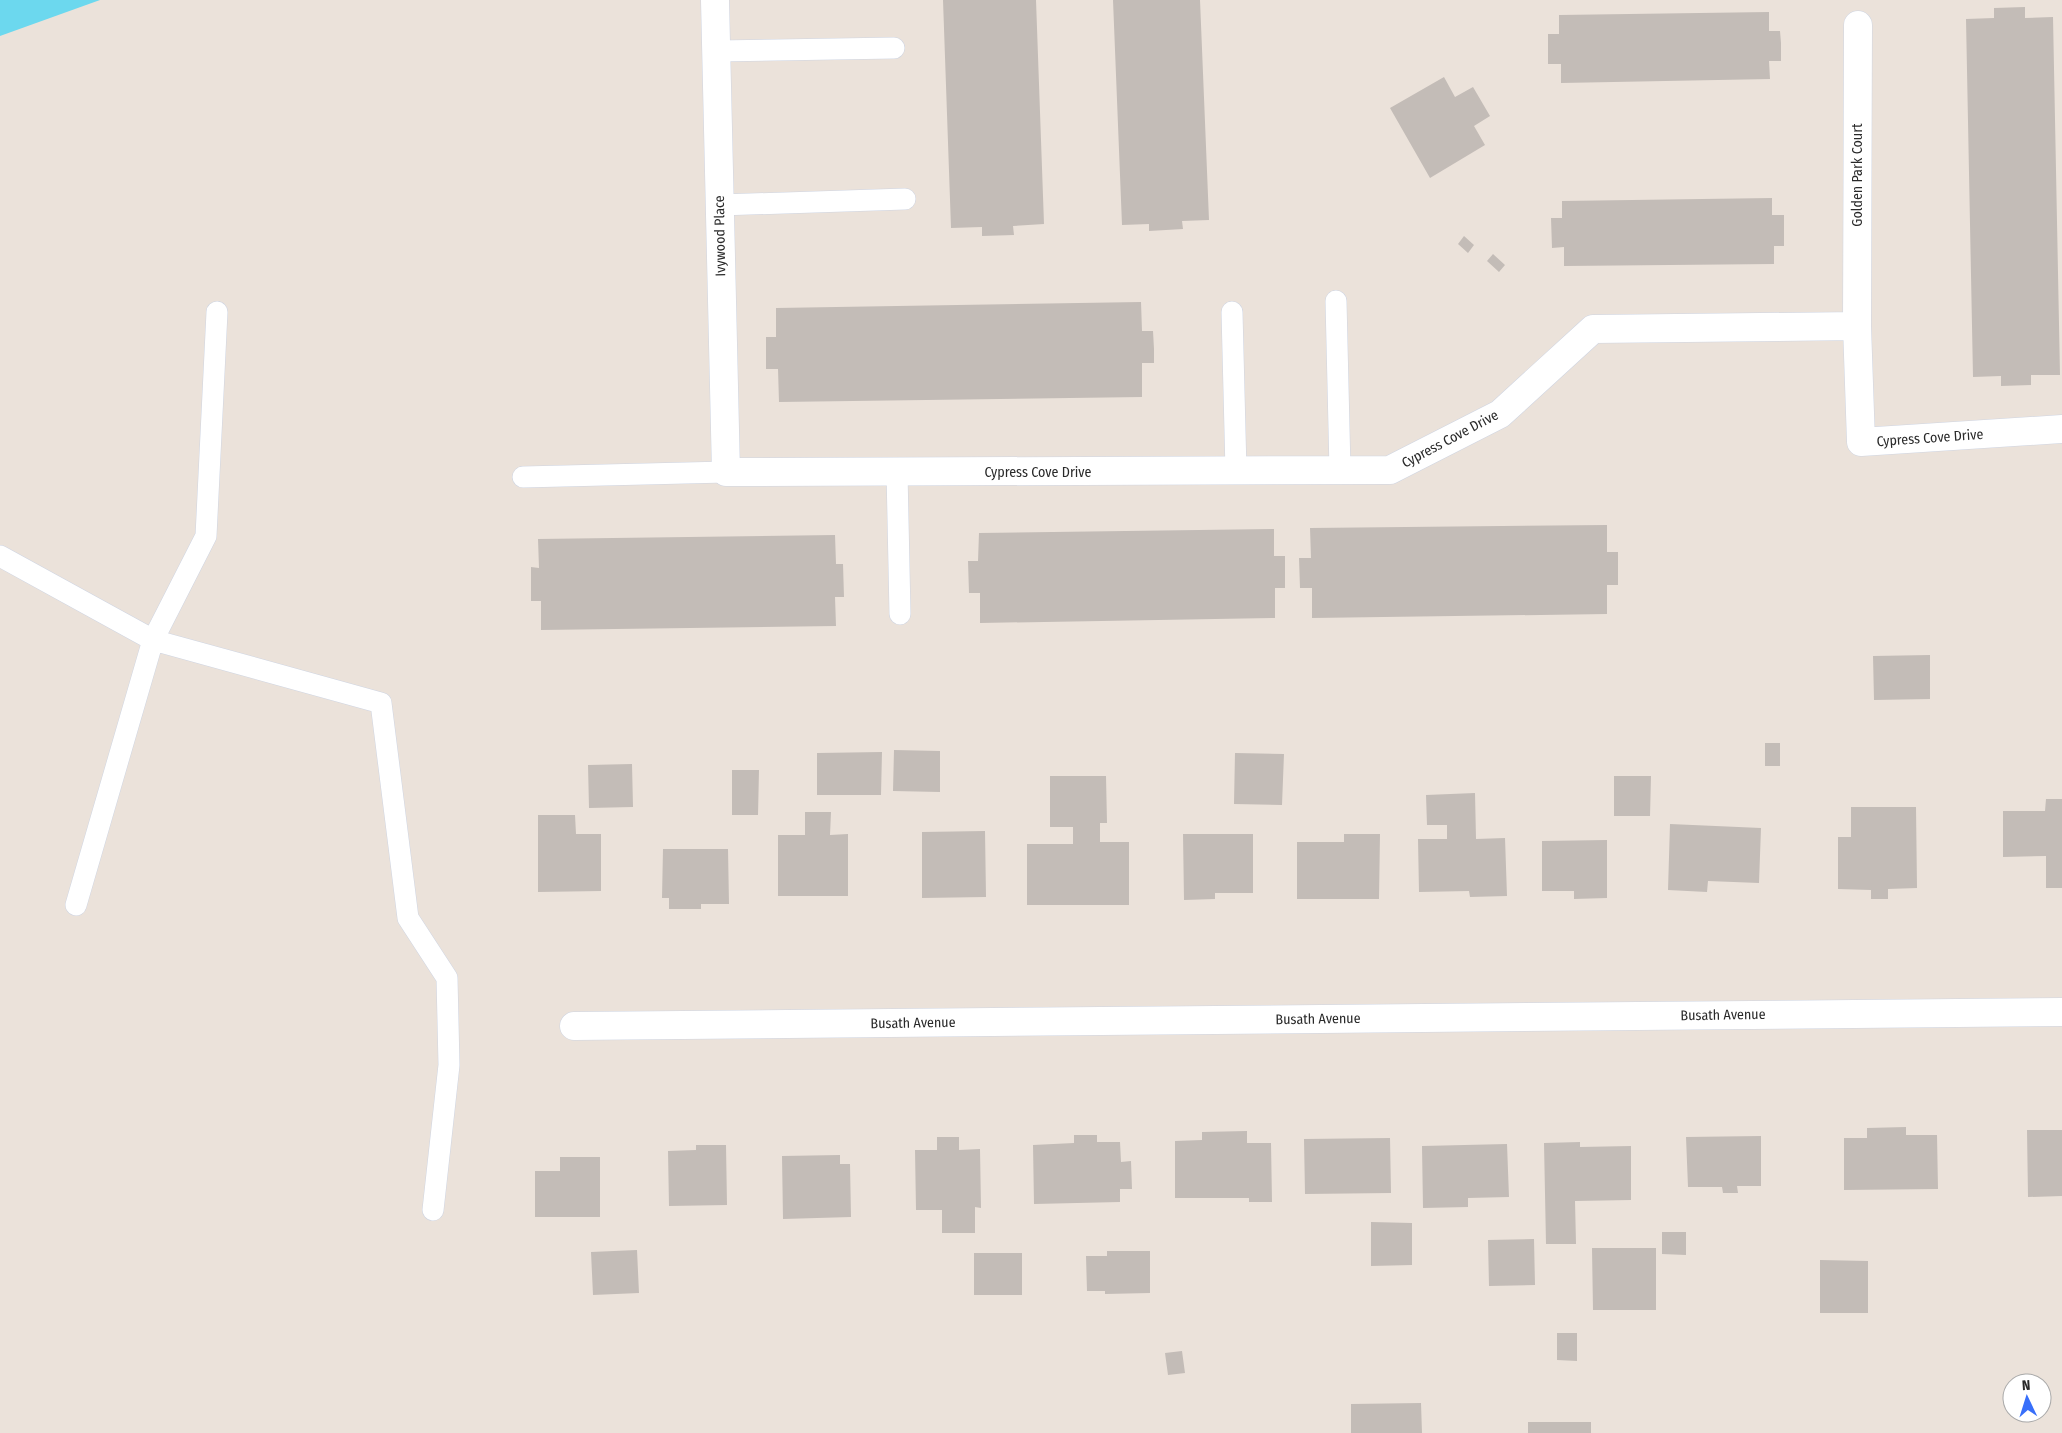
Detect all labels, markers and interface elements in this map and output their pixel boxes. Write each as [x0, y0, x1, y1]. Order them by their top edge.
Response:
street label: Golden Park Court [1849, 123, 1866, 227]
street label: Ivywood Place [711, 195, 729, 277]
street label: Cypress Cove Drive [1399, 406, 1501, 472]
street label: Cypress Cove Drive [1876, 426, 1984, 450]
street label: Cypress Cove Drive [985, 464, 1091, 481]
street label: Busath Avenue [1680, 1006, 1766, 1024]
street label: Busath Avenue [1275, 1010, 1361, 1028]
street label: Busath Avenue [870, 1014, 956, 1032]
north arrow [2002, 1373, 2052, 1423]
text: N [2021, 1377, 2031, 1394]

